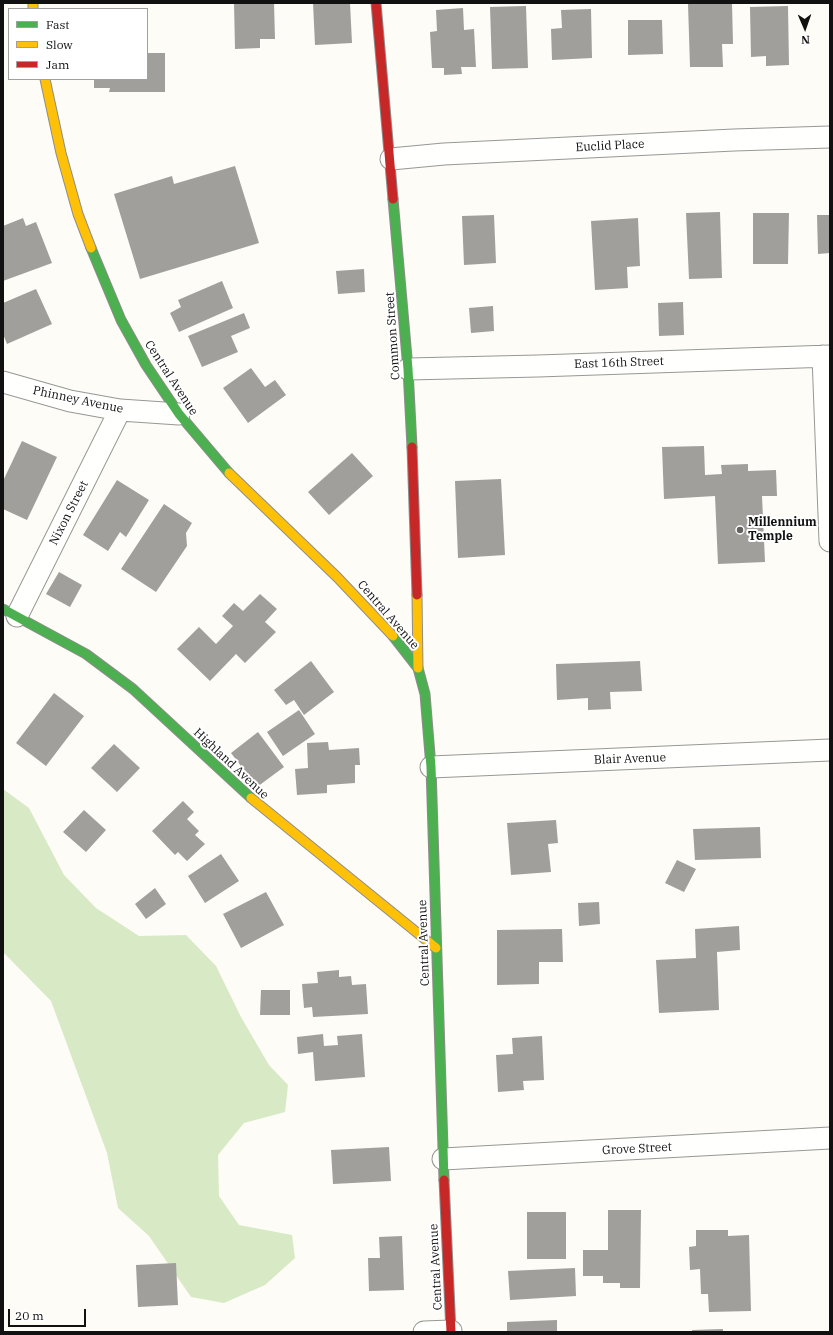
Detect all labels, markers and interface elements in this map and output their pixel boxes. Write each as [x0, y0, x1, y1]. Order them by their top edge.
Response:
legend [8, 8, 148, 80]
north arrow [785, 8, 825, 48]
text: Fast [46, 17, 70, 32]
text: N [801, 33, 810, 47]
text: Slow [46, 37, 73, 52]
text: Jam [46, 57, 69, 72]
street label: Euclid Place [575, 137, 645, 155]
street label: Common Street [383, 291, 403, 381]
street label: Central Avenue [141, 338, 201, 418]
street label: East 16th Street [574, 354, 664, 372]
street label: Phinney Avenue [32, 383, 124, 417]
street label: Nixon Street [47, 478, 91, 548]
place label: Millennium Temple [748, 516, 817, 544]
marker: Millennium Temple [735, 525, 745, 535]
street label: Central Avenue [354, 578, 422, 652]
street label: Highland Avenue [191, 726, 271, 802]
street label: Blair Avenue [594, 751, 666, 767]
street label: Central Avenue [415, 900, 433, 986]
street label: Grove Street [602, 1140, 672, 1158]
street label: Central Avenue [427, 1223, 445, 1311]
scale bar [10, 1301, 88, 1327]
text: 20 m [15, 1308, 44, 1323]

